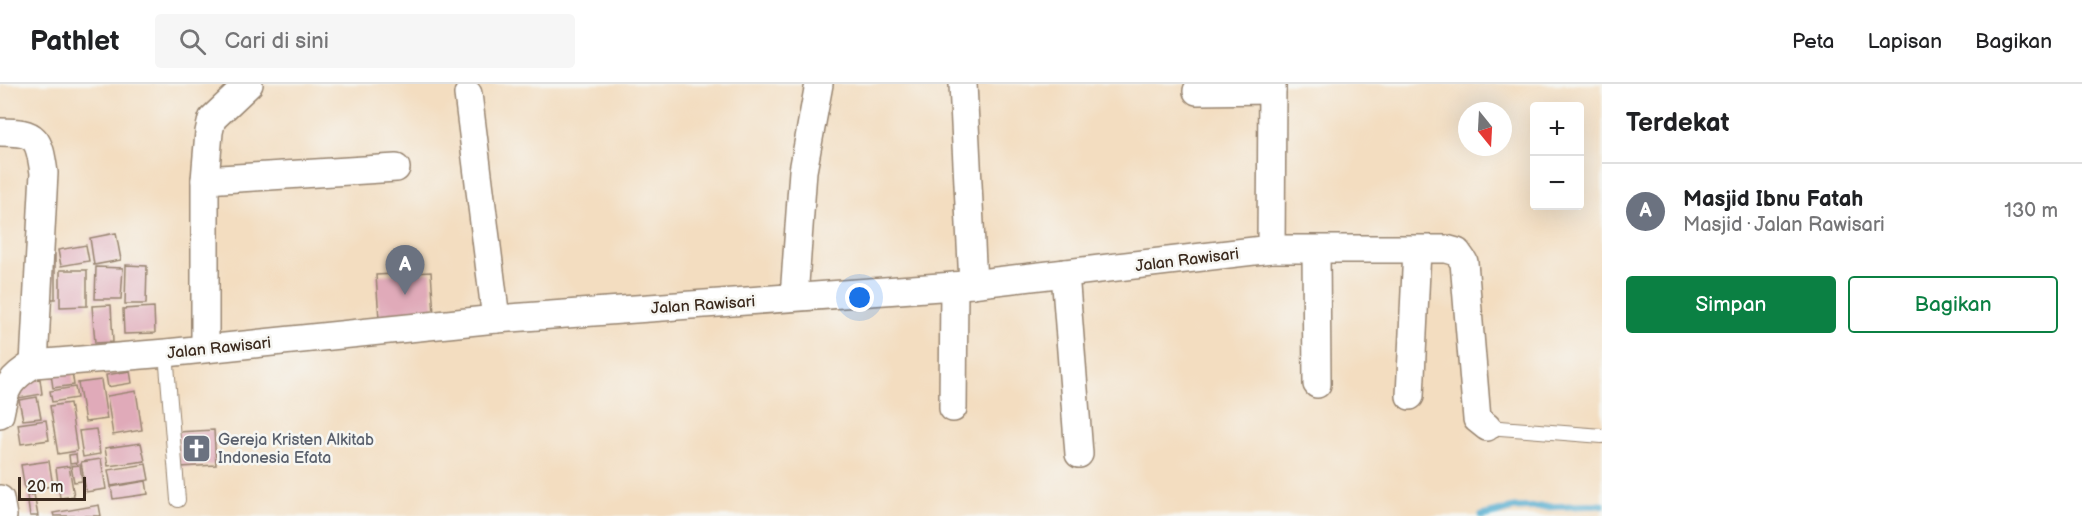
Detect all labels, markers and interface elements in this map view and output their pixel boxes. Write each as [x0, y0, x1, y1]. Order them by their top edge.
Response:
search box [155, 14, 575, 68]
text: Pathlet [30, 25, 119, 58]
icon: search [176, 25, 209, 58]
text: Cari di sini [224, 28, 329, 55]
text: Peta [1792, 29, 1834, 54]
text: Lapisan [1867, 29, 1942, 54]
text: Bagikan [1975, 29, 2052, 54]
north arrow [1458, 102, 1512, 156]
map controls [1530, 102, 1584, 210]
button: + [1530, 102, 1584, 156]
text: Terdekat [1626, 108, 1729, 139]
button: − [1530, 156, 1584, 210]
text: Masjid Ibnu Fatah [1683, 186, 1863, 213]
text: A [1639, 199, 1652, 223]
text: 130 m [2004, 199, 2058, 223]
text: Masjid · Jalan Rawisari [1683, 213, 1885, 237]
street label: Jalan Rawisari [1134, 245, 1240, 276]
pin: A [386, 246, 424, 295]
button: Simpan [1626, 276, 1836, 333]
button: Bagikan [1848, 276, 2058, 333]
your location [845, 283, 874, 312]
street label: Jalan Rawisari [650, 292, 756, 319]
street label: Jalan Rawisari [166, 334, 272, 363]
place label: Gereja Kristen Alkitab Indonesia Efata [218, 431, 374, 468]
church icon: Gereja Kristen Alkitab Indonesia Efata [181, 432, 213, 464]
scale bar [18, 474, 86, 502]
text: 20 m [27, 478, 63, 497]

